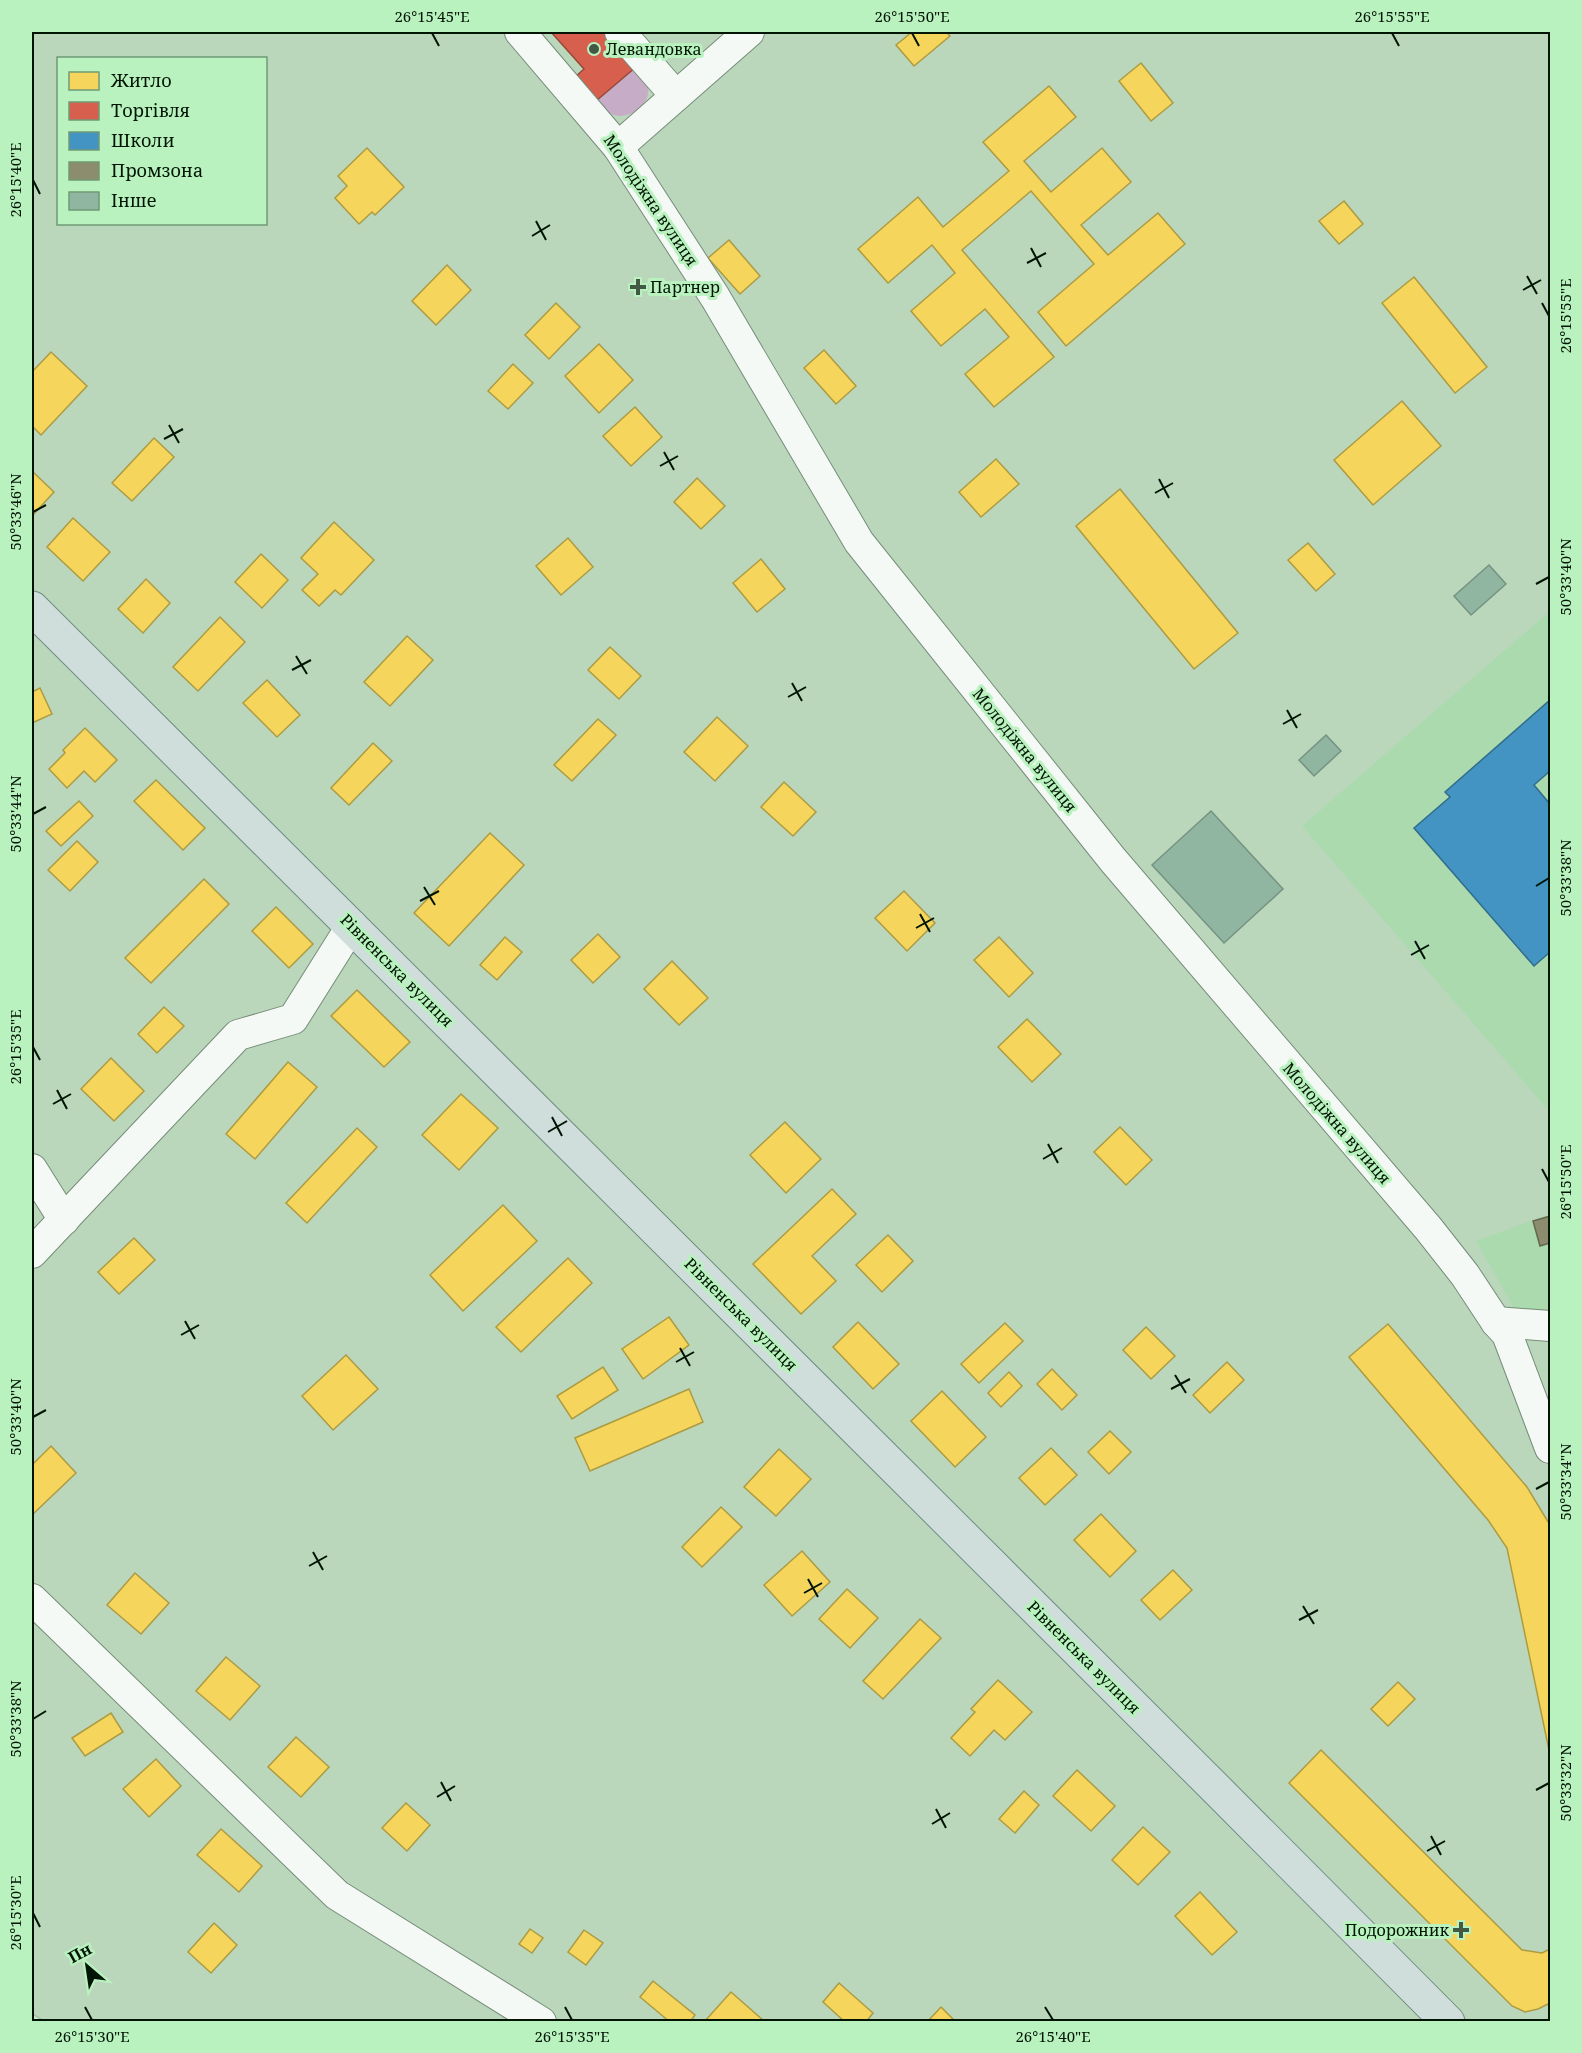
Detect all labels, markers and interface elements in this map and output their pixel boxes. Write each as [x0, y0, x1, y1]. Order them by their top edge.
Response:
text: 26°15'45"E [394, 6, 470, 26]
text: 26°15'50"E [874, 6, 950, 26]
text: 26°15'55"E [1354, 6, 1430, 26]
place label: Левандовка [606, 38, 702, 60]
marker: Левандовка [587, 42, 601, 56]
legend [57, 57, 267, 225]
text: Житло [110, 68, 172, 92]
text: Торгівля [111, 98, 190, 122]
text: Школи [111, 128, 175, 152]
street label: Молодіжна вулиця [599, 130, 703, 270]
text: 26°15'40"E [5, 142, 25, 218]
text: Промзона [111, 158, 203, 182]
text: Інше [111, 188, 156, 212]
place label: Партнер [650, 276, 720, 298]
text: 26°15'55"E [1555, 278, 1575, 354]
marker: Партнер [631, 280, 645, 294]
text: 50°33'46"N [5, 473, 25, 551]
text: 50°33'40"N [1555, 538, 1575, 616]
street label: Молодіжна вулиця [968, 683, 1082, 817]
text: 50°33'44"N [5, 775, 25, 853]
text: 50°33'38"N [1555, 839, 1575, 917]
street label: Рівненська вулиця [336, 909, 458, 1031]
text: 26°15'35"E [5, 1009, 25, 1085]
street label: Молодіжна вулиця [1278, 1058, 1396, 1188]
text: 26°15'50"E [1555, 1144, 1575, 1220]
street label: Рівненська вулиця [680, 1253, 802, 1375]
text: 50°33'40"N [5, 1378, 25, 1456]
text: 50°33'34"N [1555, 1443, 1575, 1521]
street label: Рівненська вулиця [1023, 1596, 1145, 1718]
text: 50°33'38"N [5, 1680, 25, 1758]
text: 50°33'32"N [1555, 1744, 1575, 1822]
text: 26°15'30"E [5, 1875, 25, 1951]
place label: Подорожник [1345, 1919, 1450, 1941]
marker: Подорожник [1454, 1923, 1468, 1937]
north arrow [57, 1936, 117, 1996]
text: Пн [64, 1937, 96, 1968]
text: 26°15'30"E [54, 2026, 130, 2046]
text: 26°15'35"E [534, 2026, 610, 2046]
text: 26°15'40"E [1015, 2026, 1091, 2046]

